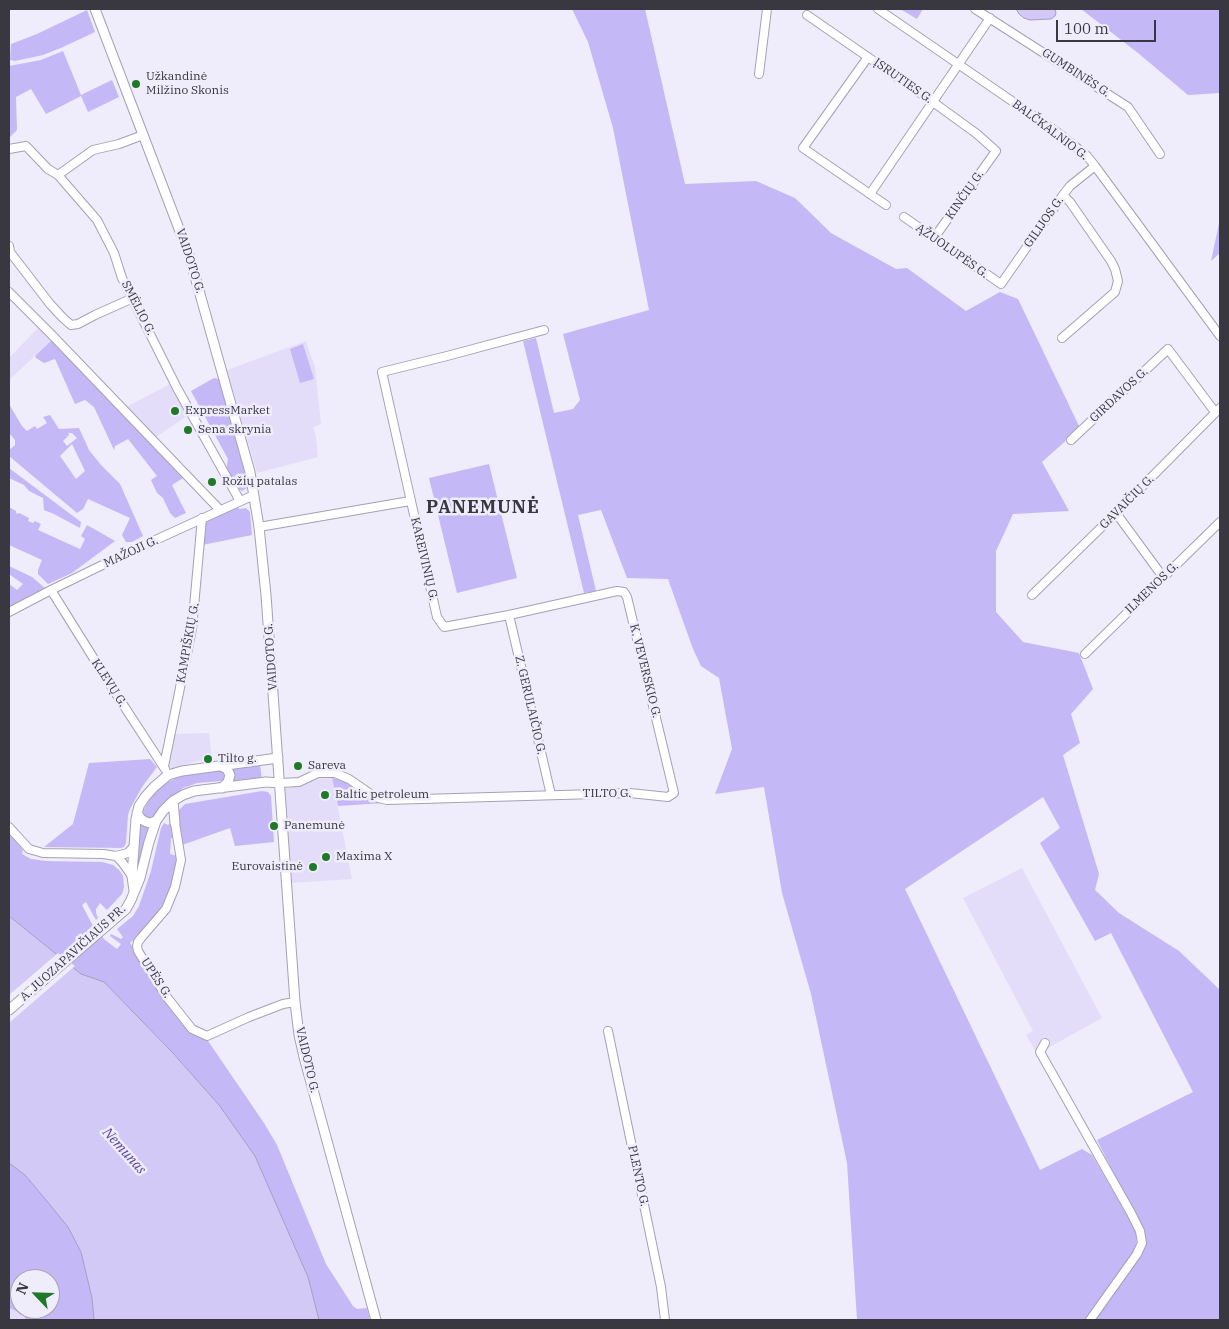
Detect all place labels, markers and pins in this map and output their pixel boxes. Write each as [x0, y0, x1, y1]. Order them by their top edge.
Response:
place label: Užkandinė Milžino Skonis [146, 70, 229, 98]
marker: Užkandinė Milžino Skonis [130, 78, 142, 90]
place label: ExpressMarket [185, 404, 270, 418]
marker: ExpressMarket [169, 405, 181, 417]
place label: Sena skrynia [198, 423, 271, 437]
marker: Sena skrynia [182, 424, 194, 436]
place label: Rožių patalas [222, 475, 297, 489]
marker: Rožių patalas [206, 476, 218, 488]
place label: Tilto g. [218, 752, 257, 766]
marker: Tilto g. [202, 753, 214, 765]
place label: Sareva [308, 759, 346, 773]
marker: Sareva [292, 760, 304, 772]
place label: Baltic petroleum [335, 788, 429, 802]
marker: Baltic petroleum [319, 789, 331, 801]
place label: Panemunė [284, 819, 345, 833]
marker: Panemunė [268, 820, 280, 832]
place label: Maxima X [336, 850, 392, 864]
marker: Maxima X [320, 851, 332, 863]
place label: Eurovaistinė [231, 860, 303, 874]
marker: Eurovaistinė [307, 861, 319, 873]

